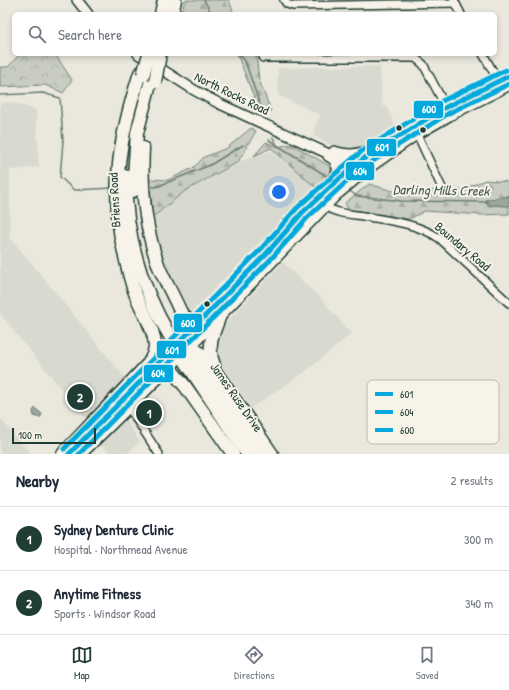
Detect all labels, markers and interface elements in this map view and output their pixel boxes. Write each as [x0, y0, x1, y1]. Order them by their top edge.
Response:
search box [12, 12, 497, 56]
icon: search [26, 23, 48, 45]
text: Search here [58, 24, 122, 45]
street label: North Rocks Road [192, 67, 272, 119]
line badge: 600 [413, 100, 444, 119]
text: 600 [422, 102, 436, 116]
unlabelled marker [394, 123, 404, 133]
unlabelled marker [418, 125, 428, 135]
line badge: 601 [366, 138, 397, 157]
text: 601 [375, 140, 389, 154]
line badge: 604 [345, 161, 375, 181]
text: 604 [353, 164, 367, 178]
street label: Briens Road [104, 172, 124, 228]
water label: Darling Mills Creek [393, 179, 491, 201]
your location [269, 182, 289, 202]
street label: Boundary Road [431, 217, 495, 275]
unlabelled marker [202, 299, 212, 309]
line badge: 600 [173, 313, 203, 333]
text: 600 [181, 316, 195, 330]
line badge: 601 [156, 340, 187, 359]
text: 601 [165, 343, 179, 357]
street label: James Ruse Drive [206, 359, 268, 435]
line badge: 604 [143, 364, 174, 383]
text: 604 [151, 366, 165, 380]
legend [367, 380, 499, 444]
pin: 2 [67, 382, 93, 412]
text: 601 [400, 387, 413, 401]
pin: 1 [136, 398, 162, 428]
text: 604 [400, 405, 413, 419]
text: 600 [400, 423, 414, 437]
scale bar [12, 426, 96, 445]
text: 100 m [18, 428, 42, 442]
text: Nearby [16, 469, 59, 492]
text: 2 results [451, 471, 493, 489]
text: Sydney Denture Clinic [54, 519, 173, 540]
text: 1 [27, 530, 31, 548]
text: 300 m [464, 530, 493, 548]
text: Hospital · Northmead Avenue [54, 540, 188, 558]
text: Anytime Fitness [54, 583, 141, 604]
text: 2 [26, 594, 32, 612]
text: 340 m [465, 594, 493, 612]
text: Sports · Windsor Road [54, 604, 155, 622]
tab: Map [71, 644, 93, 682]
tab: Directions [234, 644, 275, 682]
tab: Saved [416, 644, 438, 682]

